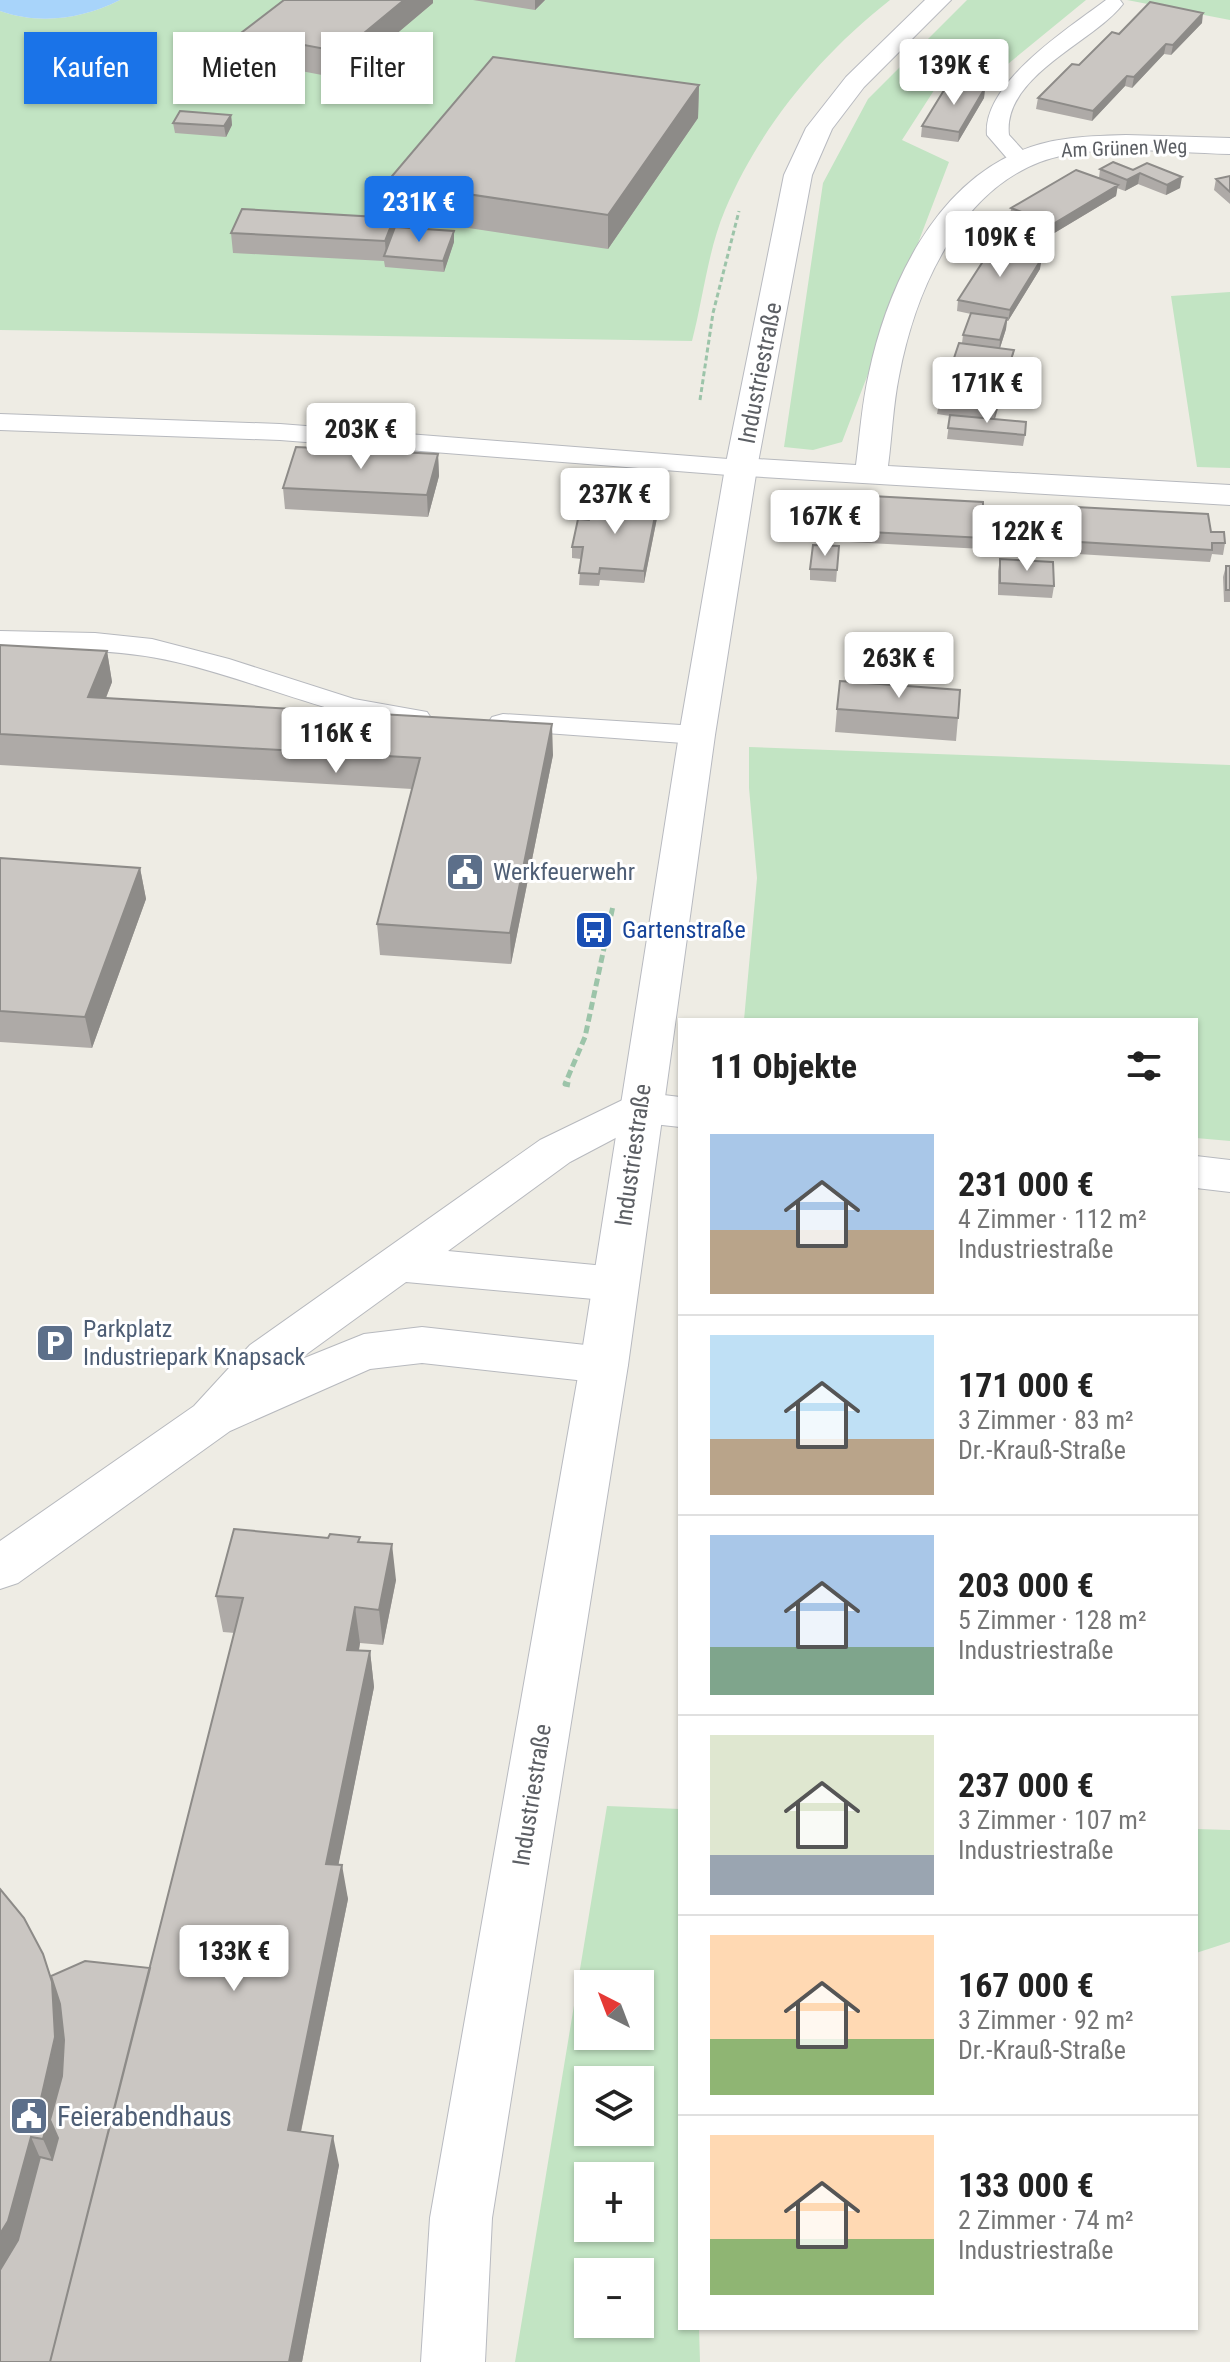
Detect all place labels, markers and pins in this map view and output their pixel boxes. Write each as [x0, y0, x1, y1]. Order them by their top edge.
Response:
pin: 139K € [889, 39, 1019, 107]
pin: 231K € [354, 176, 484, 244]
pin: 109K € [935, 211, 1065, 279]
pin: 171K € [922, 357, 1052, 425]
pin: 203K € [296, 403, 426, 471]
pin: 237K € [550, 468, 680, 536]
pin: 167K € [760, 490, 890, 558]
pin: 122K € [962, 505, 1092, 573]
pin: 263K € [834, 632, 964, 700]
pin: 116K € [271, 707, 401, 775]
public building icon: Werkfeuerwehr [444, 851, 486, 893]
place label: Werkfeuerwehr [493, 858, 635, 886]
bus stop icon: Gartenstraße [573, 909, 615, 951]
place label: Gartenstraße [622, 916, 746, 944]
place label: Parkplatz Industriepark Knapsack [83, 1315, 306, 1371]
parking icon: Parkplatz Industriepark Knapsack [34, 1322, 76, 1364]
pin: 133K € [169, 1925, 299, 1993]
public building icon: Feierabendhaus [8, 2095, 50, 2137]
place label: Feierabendhaus [57, 2100, 232, 2133]

